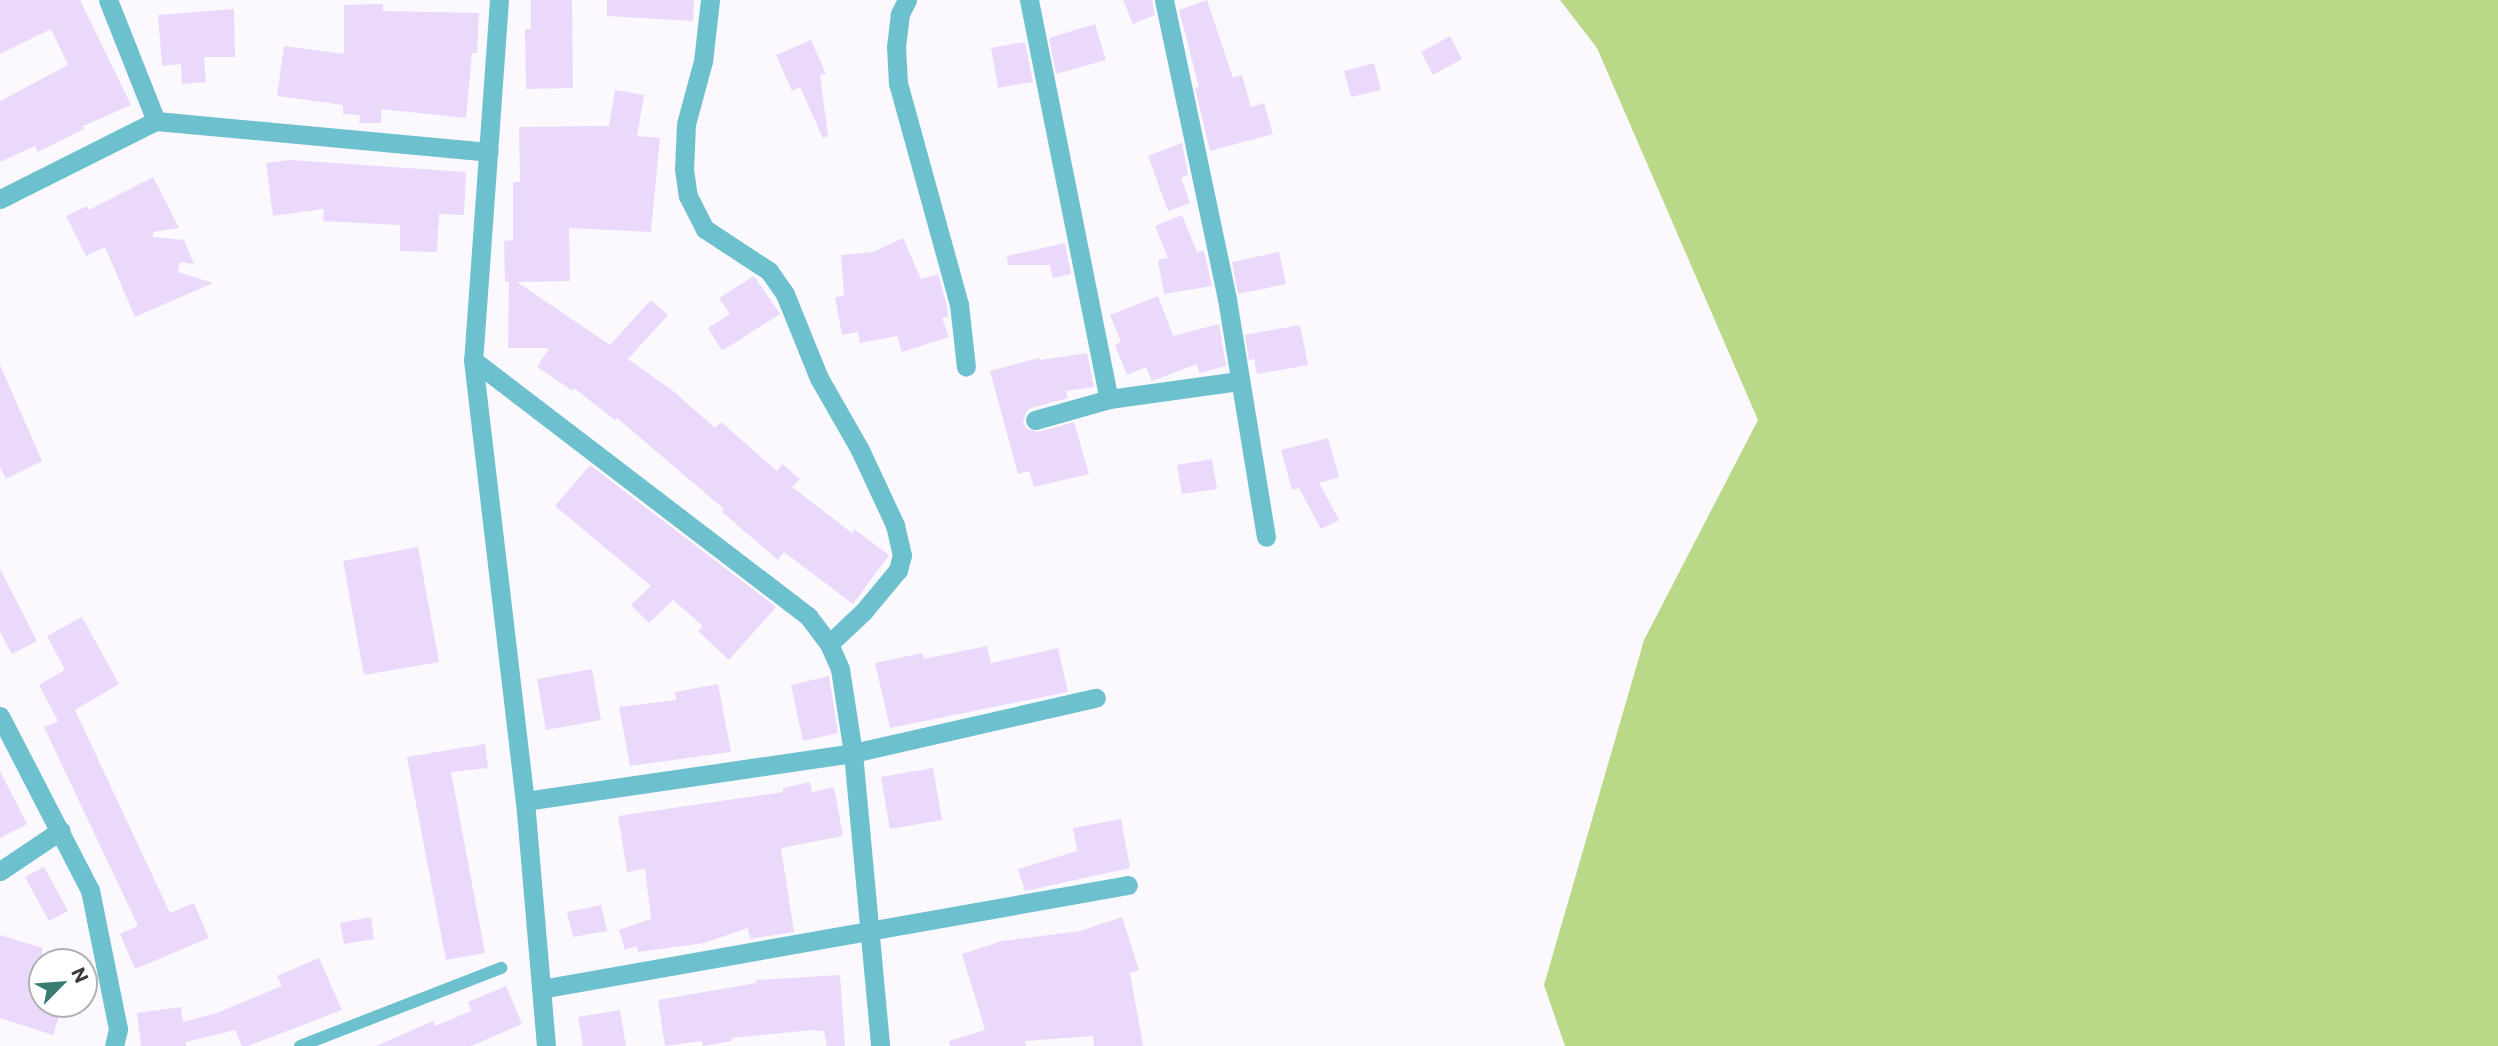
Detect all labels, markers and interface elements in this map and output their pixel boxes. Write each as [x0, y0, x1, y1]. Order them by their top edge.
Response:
north arrow [28, 948, 98, 1018]
text: N [67, 963, 94, 986]

